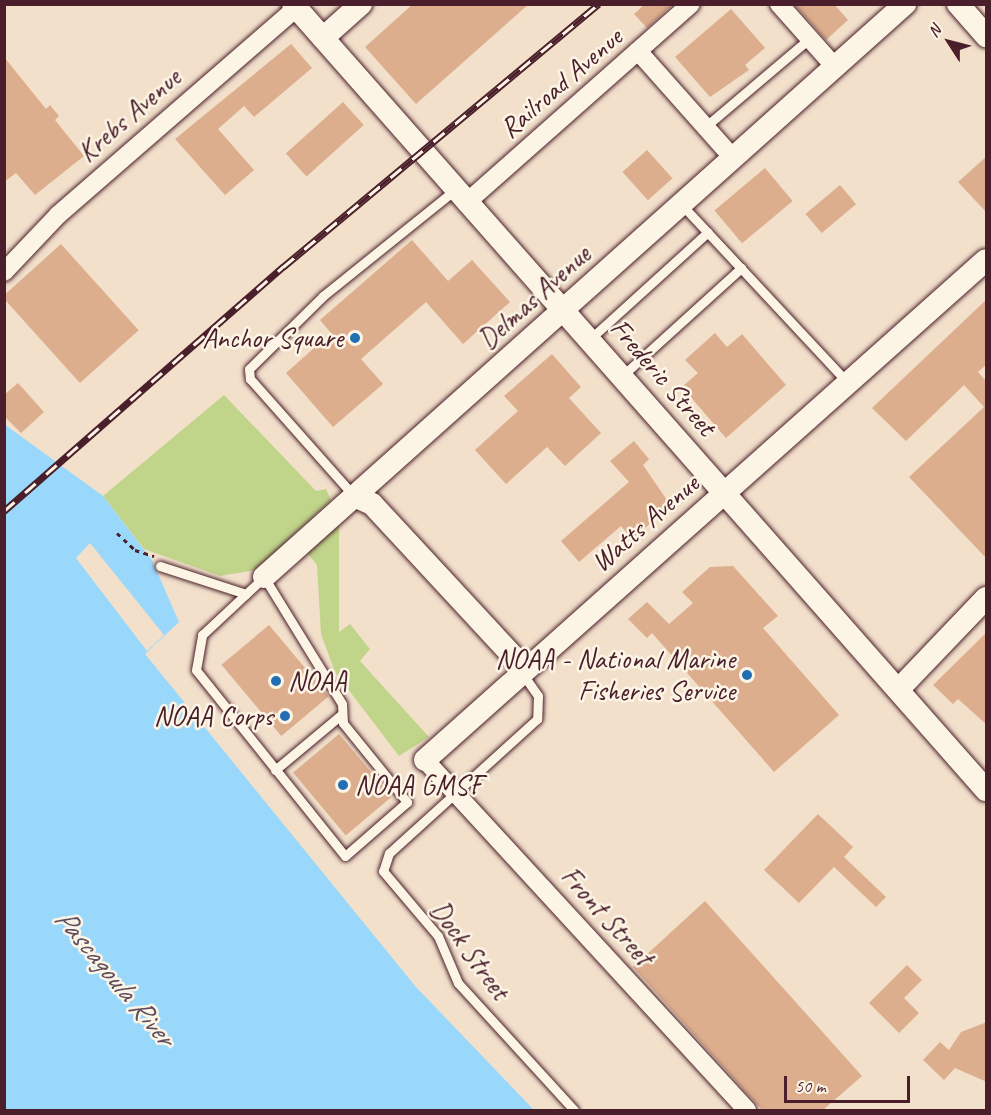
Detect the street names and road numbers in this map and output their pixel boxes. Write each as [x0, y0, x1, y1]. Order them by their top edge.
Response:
street label: Railroad Avenue [493, 21, 629, 145]
street label: Krebs Avenue [70, 61, 188, 169]
street label: Delmas Avenue [471, 238, 597, 356]
street label: Frederic Street [603, 311, 723, 443]
street label: Watts Avenue [584, 467, 706, 579]
street label: Front Street [554, 859, 660, 973]
street label: Dock Street [423, 894, 517, 1006]

